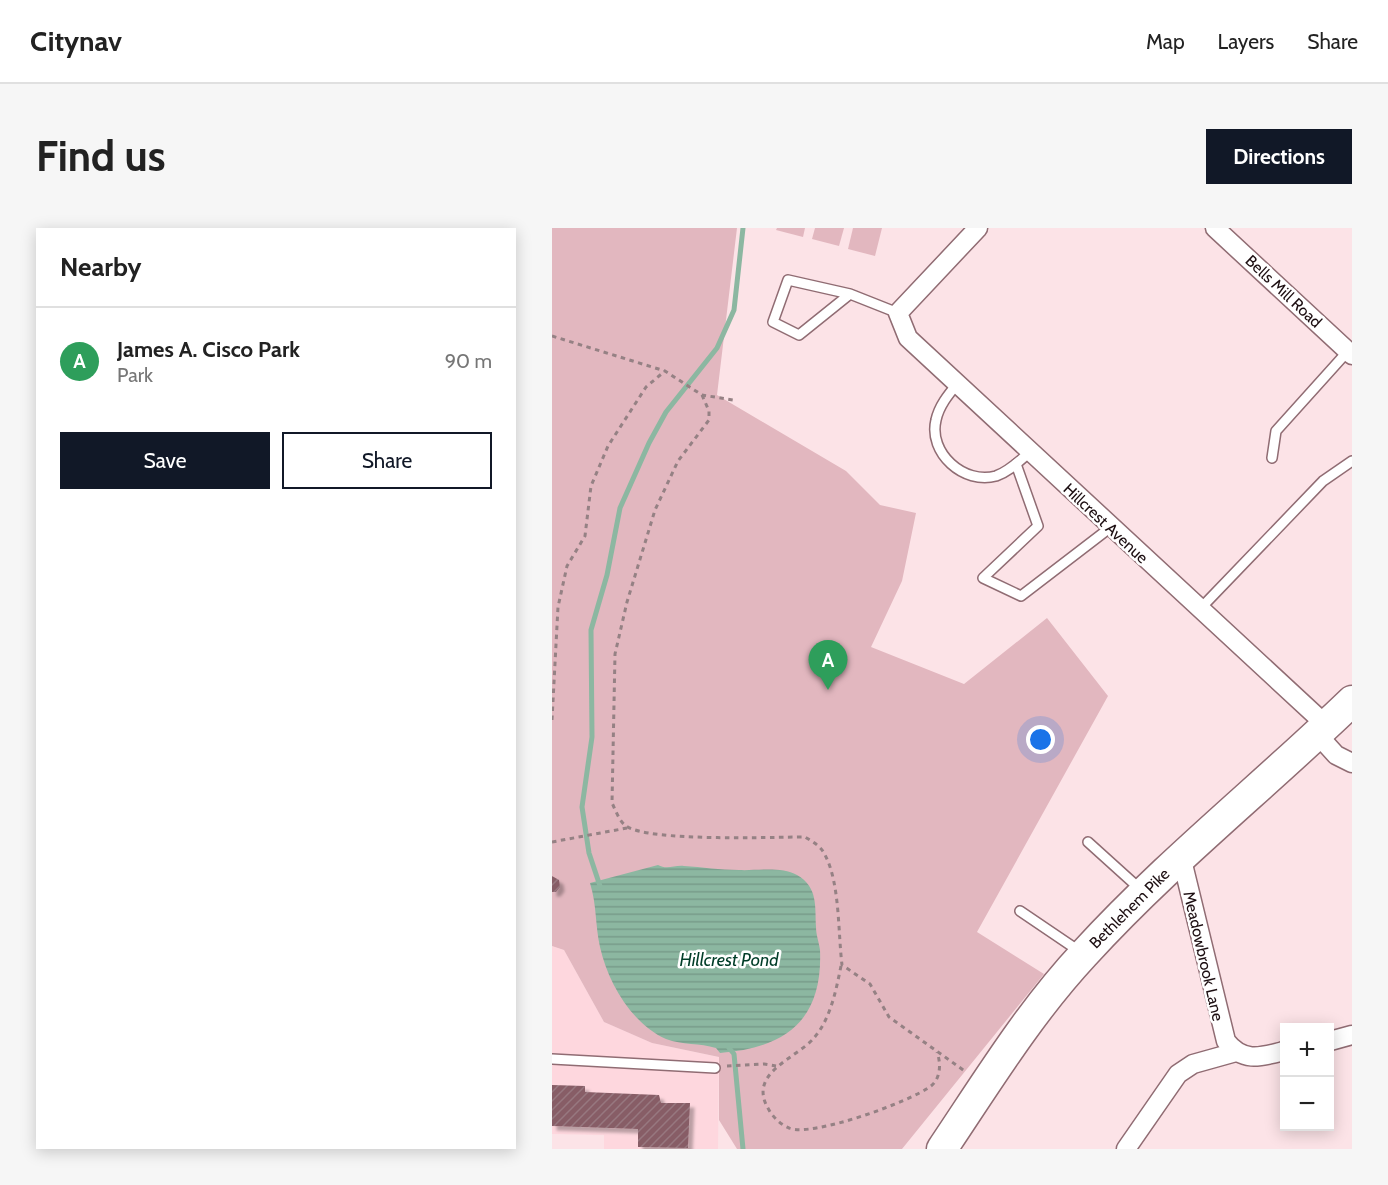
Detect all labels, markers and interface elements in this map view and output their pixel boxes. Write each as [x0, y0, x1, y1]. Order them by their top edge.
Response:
text: Citynav [30, 24, 122, 58]
text: Map [1146, 29, 1185, 54]
text: Layers [1218, 29, 1274, 54]
text: Share [1307, 29, 1358, 54]
button: Directions [1206, 129, 1352, 184]
text: Find us [36, 130, 165, 182]
text: Nearby [60, 251, 141, 283]
street label: Bells Mill Road [1241, 251, 1326, 332]
text: James A. Cisco Park [117, 336, 300, 363]
text: A [73, 349, 86, 373]
text: 90 m [445, 349, 492, 373]
text: Park [117, 363, 153, 387]
button: Save [60, 432, 270, 489]
button: Share [282, 432, 492, 489]
street label: Hillcrest Avenue [1059, 479, 1152, 567]
pin: A [808, 640, 848, 690]
your location [1026, 725, 1055, 754]
street label: Bethlehem Pike [1085, 864, 1173, 952]
street label: Meadowbrook Lane [1179, 889, 1228, 1023]
water label: Hillcrest Pond [679, 949, 779, 971]
map controls [1280, 1023, 1334, 1131]
button: + [1280, 1023, 1334, 1077]
button: − [1280, 1077, 1334, 1131]

